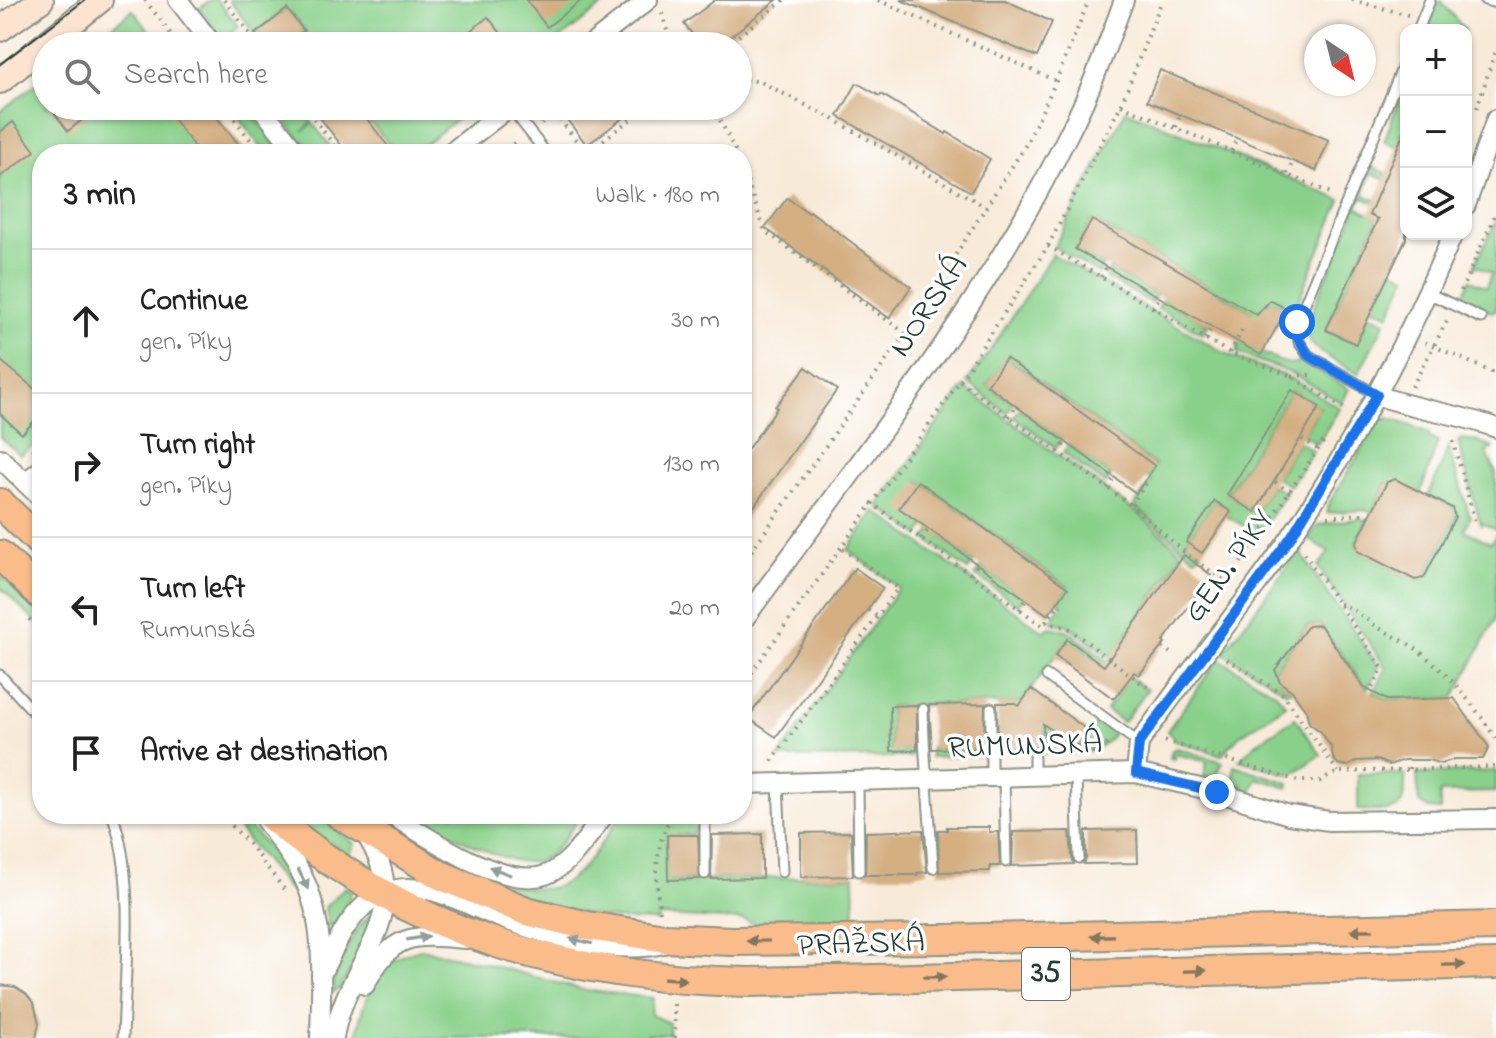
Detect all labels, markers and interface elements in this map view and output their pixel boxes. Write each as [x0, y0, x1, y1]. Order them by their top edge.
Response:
north arrow [1304, 24, 1376, 96]
map controls [1400, 24, 1472, 240]
button: + [1400, 24, 1472, 96]
search box [32, 32, 752, 120]
icon: search [60, 54, 104, 98]
text: Search here [124, 54, 268, 98]
button: − [1400, 96, 1472, 168]
button: layers [1400, 168, 1472, 240]
text: 3 min [64, 171, 136, 221]
text: Walk · 180 m [596, 177, 720, 215]
street label: NORSKÁ [879, 247, 981, 367]
text: Continue [140, 280, 248, 324]
icon: ahead [64, 299, 108, 343]
text: 30 m [671, 302, 720, 340]
route start [1279, 304, 1315, 340]
text: gen. Píky [140, 324, 232, 362]
text: Turn right [140, 424, 255, 468]
icon: right [64, 443, 108, 487]
text: 130 m [663, 446, 720, 484]
text: gen. Píky [140, 468, 232, 506]
street label: GEN. PÍKY [1173, 500, 1287, 633]
text: Turn left [140, 568, 245, 612]
icon: left [64, 587, 108, 631]
text: 20 m [669, 590, 720, 628]
text: Rumunská [140, 612, 255, 650]
street label: RUMUNSKÁ [947, 721, 1103, 773]
icon: arrive [64, 731, 108, 775]
text: Arrive at destination [140, 731, 388, 775]
route end [1199, 774, 1235, 810]
one-way arrow [488, 864, 512, 877]
one-way arrow [297, 868, 310, 891]
street label: PRAŽSKÁ [796, 919, 926, 971]
one-way arrow [1349, 923, 1374, 936]
one-way arrow [1089, 929, 1114, 942]
one-way arrow [406, 931, 431, 944]
one-way arrow [568, 934, 593, 947]
one-way arrow [745, 935, 770, 947]
road number: 35 [1022, 948, 1070, 1000]
one-way arrow [1442, 959, 1467, 971]
one-way arrow [1183, 965, 1208, 977]
one-way arrow [923, 970, 948, 983]
one-way arrow [663, 973, 688, 986]

